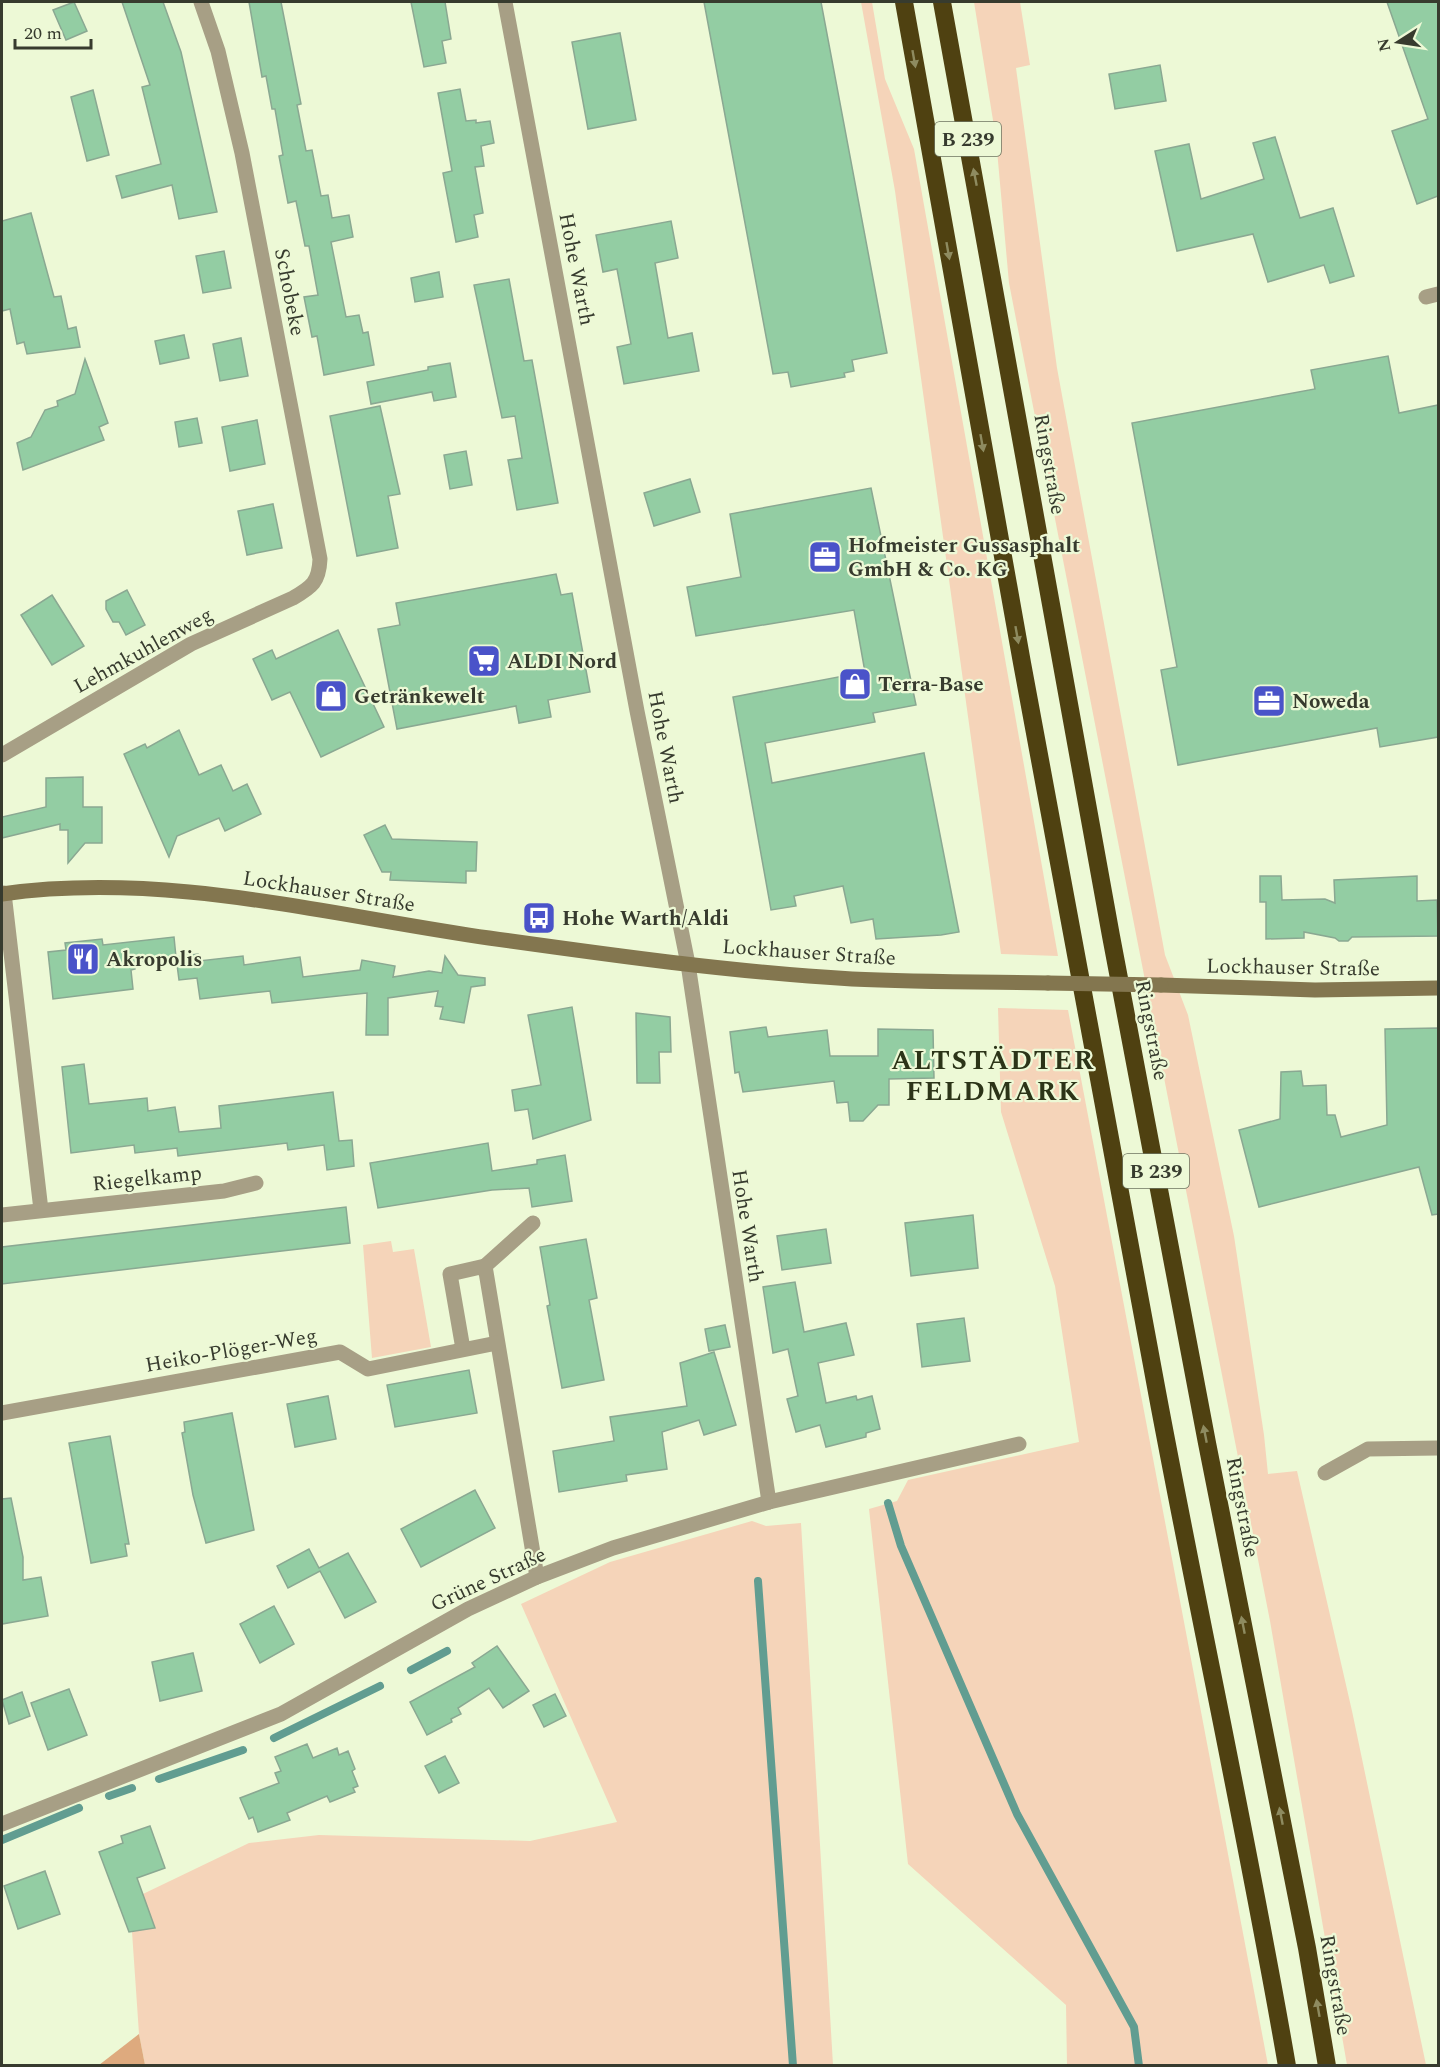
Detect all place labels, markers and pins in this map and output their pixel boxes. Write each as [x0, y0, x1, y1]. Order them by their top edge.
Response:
place label: Hofmeister Gussasphalt GmbH & Co. KG [848, 530, 1080, 586]
office icon: Hofmeister Gussasphalt GmbH & Co. KG [807, 539, 843, 575]
supermarket icon: ALDI Nord [466, 643, 502, 679]
place label: ALDI Nord [507, 646, 617, 678]
shop icon: Terra-Base [837, 666, 873, 702]
place label: Terra-Base [878, 669, 984, 701]
shop icon: Getränkewelt [313, 678, 349, 714]
place label: Getränkewelt [354, 681, 485, 713]
office icon: Noweda [1251, 683, 1287, 719]
place label: Noweda [1292, 686, 1370, 718]
bus stop icon: Hohe Warth/Aldi [521, 900, 557, 936]
place label: Hohe Warth/Aldi [562, 903, 729, 935]
restaurant icon: Akropolis [65, 941, 101, 977]
place label: Akropolis [106, 944, 202, 976]

